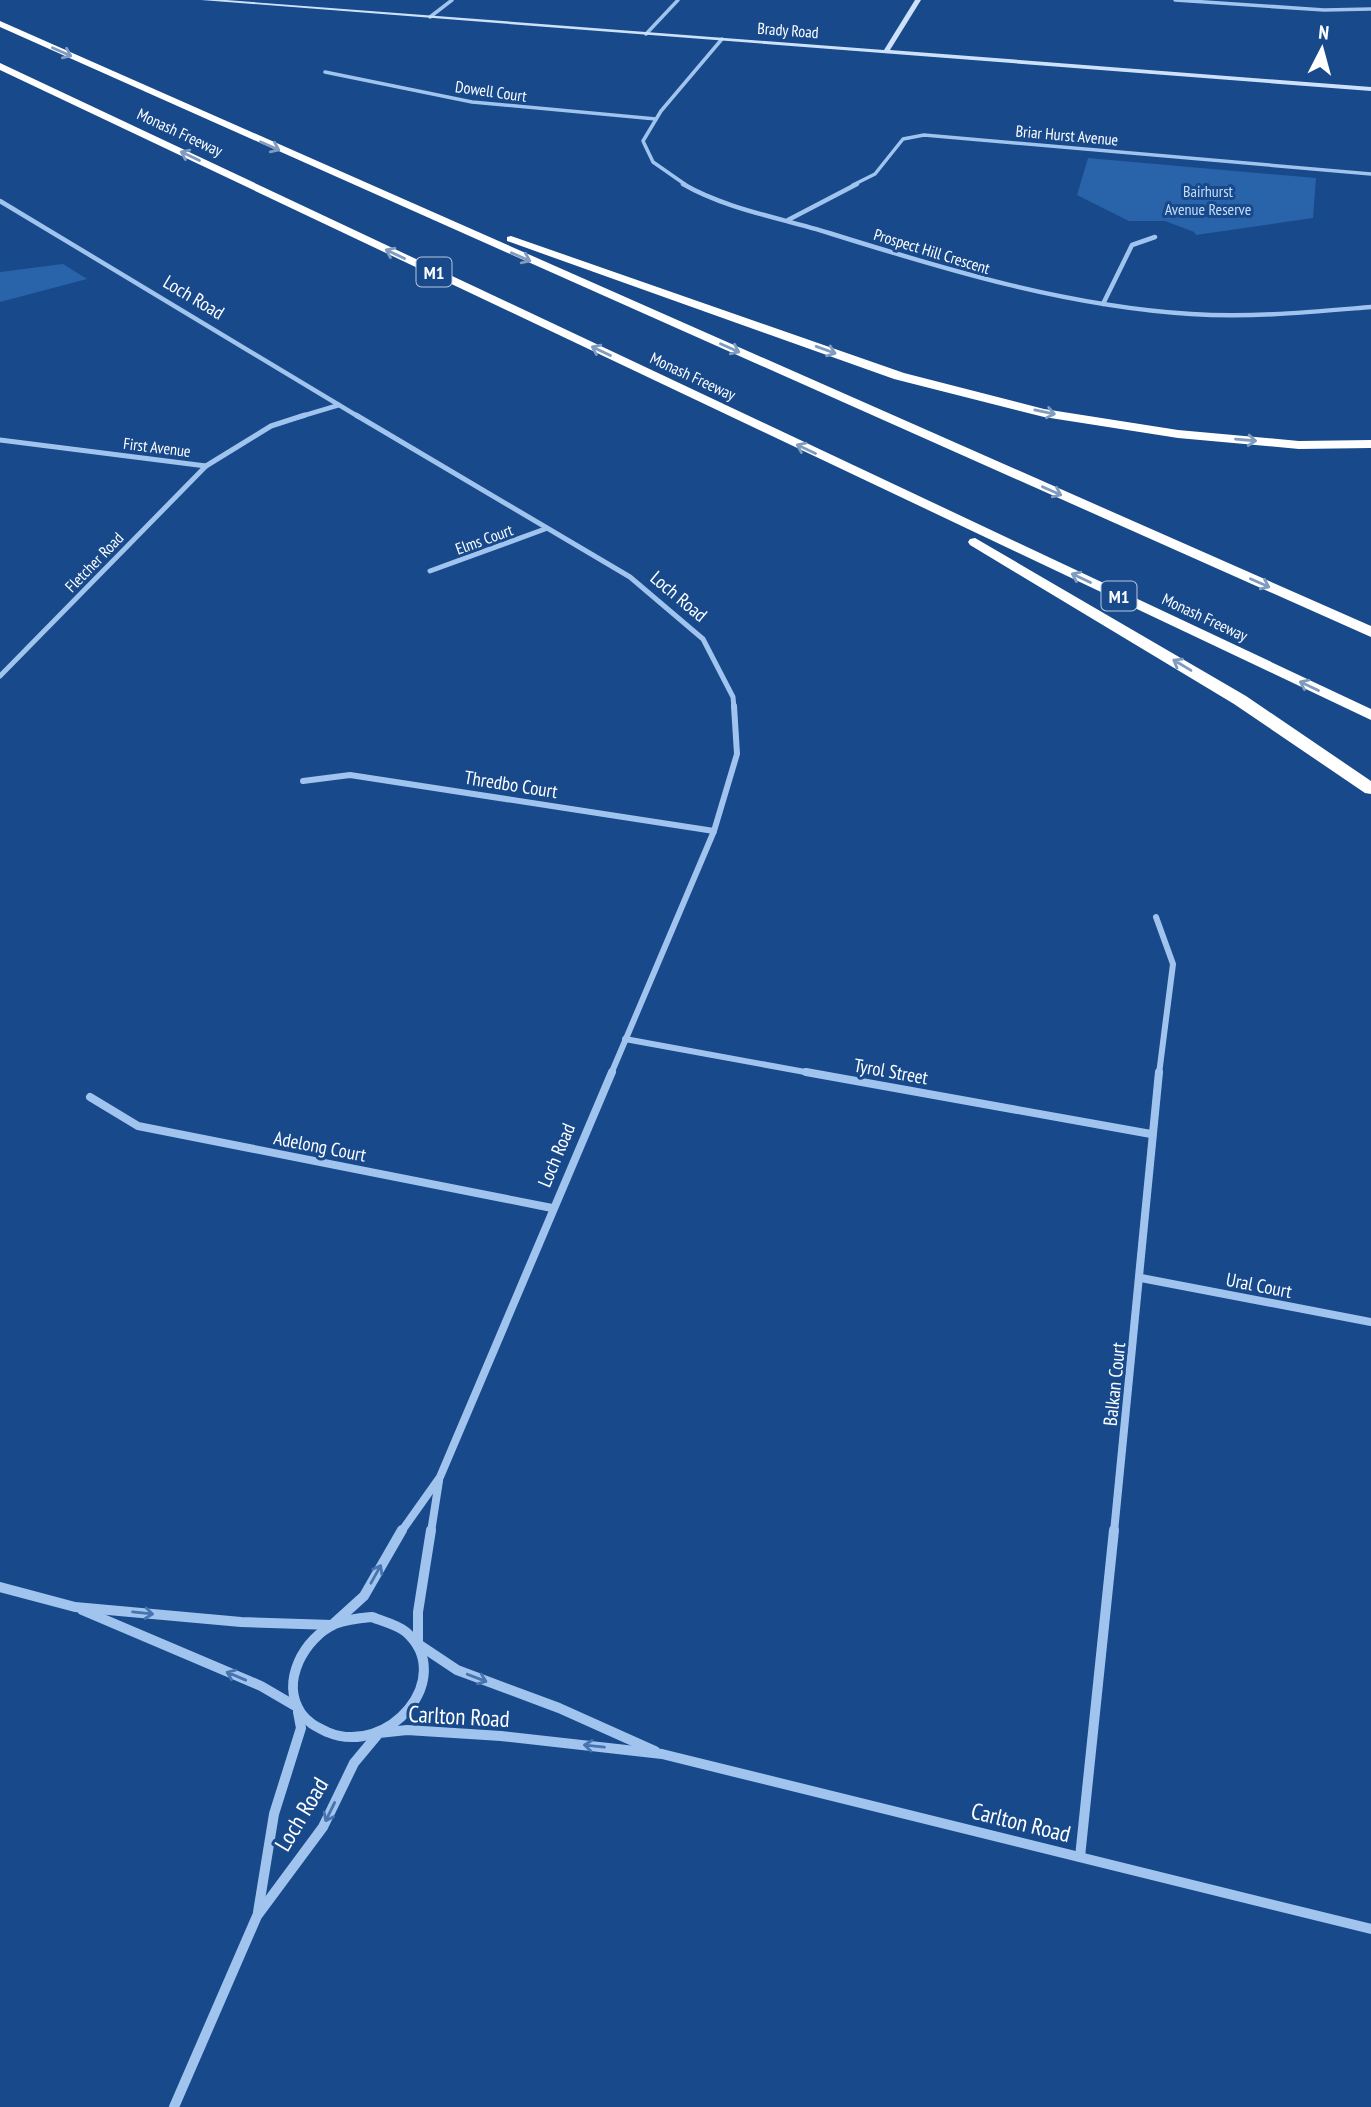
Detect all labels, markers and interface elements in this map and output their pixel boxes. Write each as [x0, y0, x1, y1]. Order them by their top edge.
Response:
north arrow [1287, 14, 1357, 84]
street label: Brady Road [757, 18, 819, 42]
text: N [1317, 20, 1330, 45]
one-way arrow [51, 46, 72, 59]
street label: Dowell Court [454, 76, 529, 106]
street label: Monash Freeway [134, 103, 226, 161]
street label: Briar Hurst Avenue [1015, 121, 1119, 149]
one-way arrow [259, 140, 280, 153]
one-way arrow [180, 149, 201, 163]
park label: Bairhurst Avenue Reserve [1165, 181, 1251, 219]
street label: Prospect Hill Crescent [872, 224, 993, 278]
one-way arrow [385, 247, 406, 260]
one-way arrow [510, 251, 532, 264]
road number: M1 [416, 258, 452, 286]
street label: Loch Road [159, 270, 229, 324]
one-way arrow [719, 343, 740, 356]
one-way arrow [591, 344, 612, 358]
one-way arrow [814, 345, 836, 358]
street label: Monash Freeway [647, 347, 739, 405]
one-way arrow [1033, 406, 1056, 420]
street label: First Avenue [122, 433, 192, 461]
one-way arrow [1234, 434, 1256, 447]
one-way arrow [796, 442, 817, 455]
one-way arrow [1040, 485, 1062, 498]
street label: Elms Court [453, 519, 516, 559]
street label: Fletcher Road [61, 528, 128, 596]
street label: Loch Road [646, 565, 712, 627]
one-way arrow [1071, 571, 1092, 585]
one-way arrow [1248, 577, 1270, 590]
road number: M1 [1102, 582, 1136, 610]
street label: Monash Freeway [1159, 588, 1251, 646]
one-way arrow [1172, 658, 1192, 672]
one-way arrow [1299, 678, 1320, 692]
street label: Thredbo Court [463, 765, 560, 803]
street label: Tyrol Street [852, 1053, 931, 1089]
street label: Loch Road [532, 1120, 580, 1190]
street label: Adelong Court [272, 1125, 369, 1167]
street label: Ural Court [1224, 1267, 1295, 1303]
street label: Balkan Court [1098, 1340, 1130, 1427]
one-way arrow [369, 1564, 383, 1584]
one-way arrow [131, 1607, 153, 1620]
one-way arrow [226, 1669, 247, 1682]
one-way arrow [466, 1672, 488, 1685]
street label: Carlton Road [408, 1699, 510, 1733]
one-way arrow [584, 1740, 606, 1753]
street label: Loch Road [268, 1772, 334, 1856]
street label: Carlton Road [968, 1796, 1074, 1848]
one-way arrow [323, 1801, 336, 1822]

